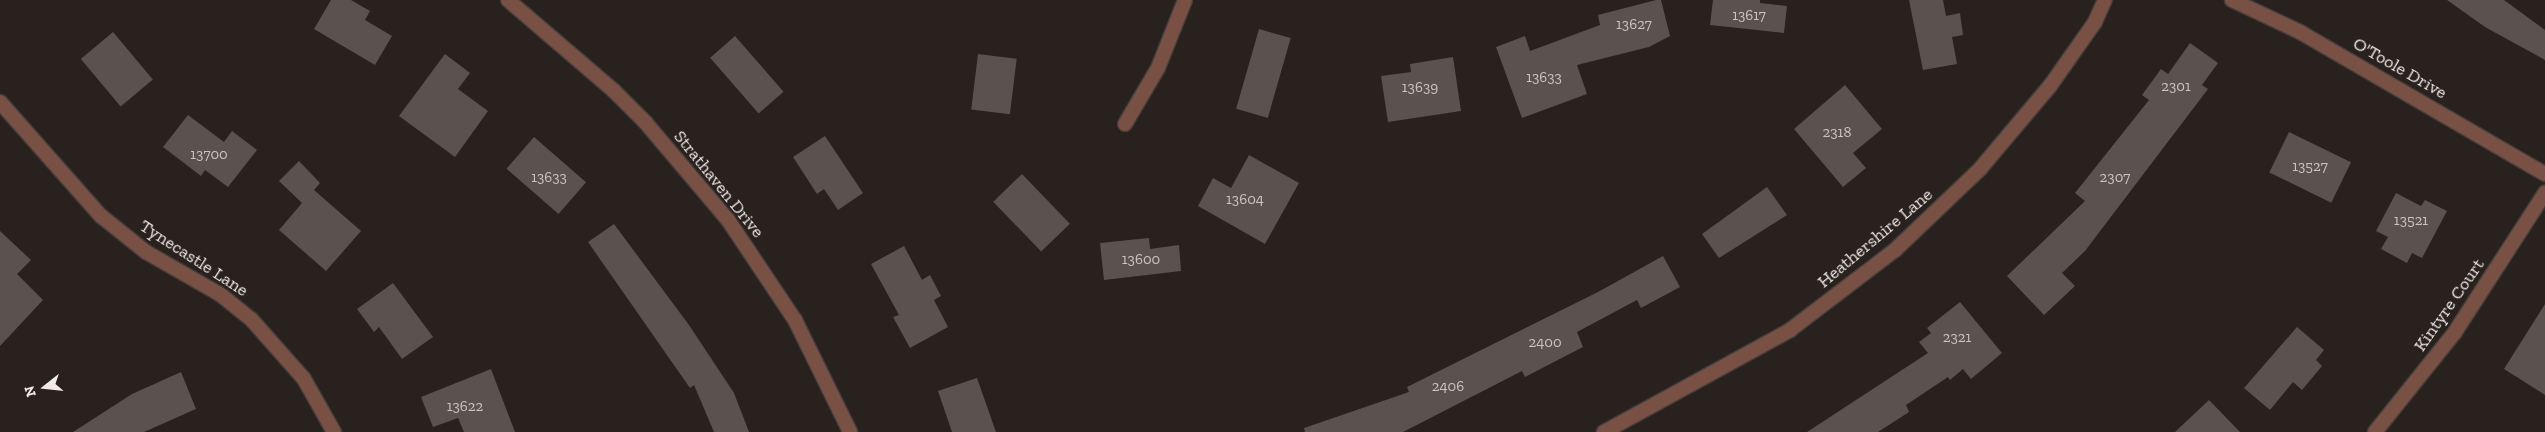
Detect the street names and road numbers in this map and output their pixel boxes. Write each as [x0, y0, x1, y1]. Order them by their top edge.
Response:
street label: O'Toole Drive [2349, 32, 2451, 104]
street label: Strathaven Drive [669, 126, 769, 242]
street label: Heathershire Lane [1813, 184, 1937, 292]
street label: Tynecastle Lane [136, 215, 252, 301]
street label: Kintyre Court [2409, 255, 2489, 355]

